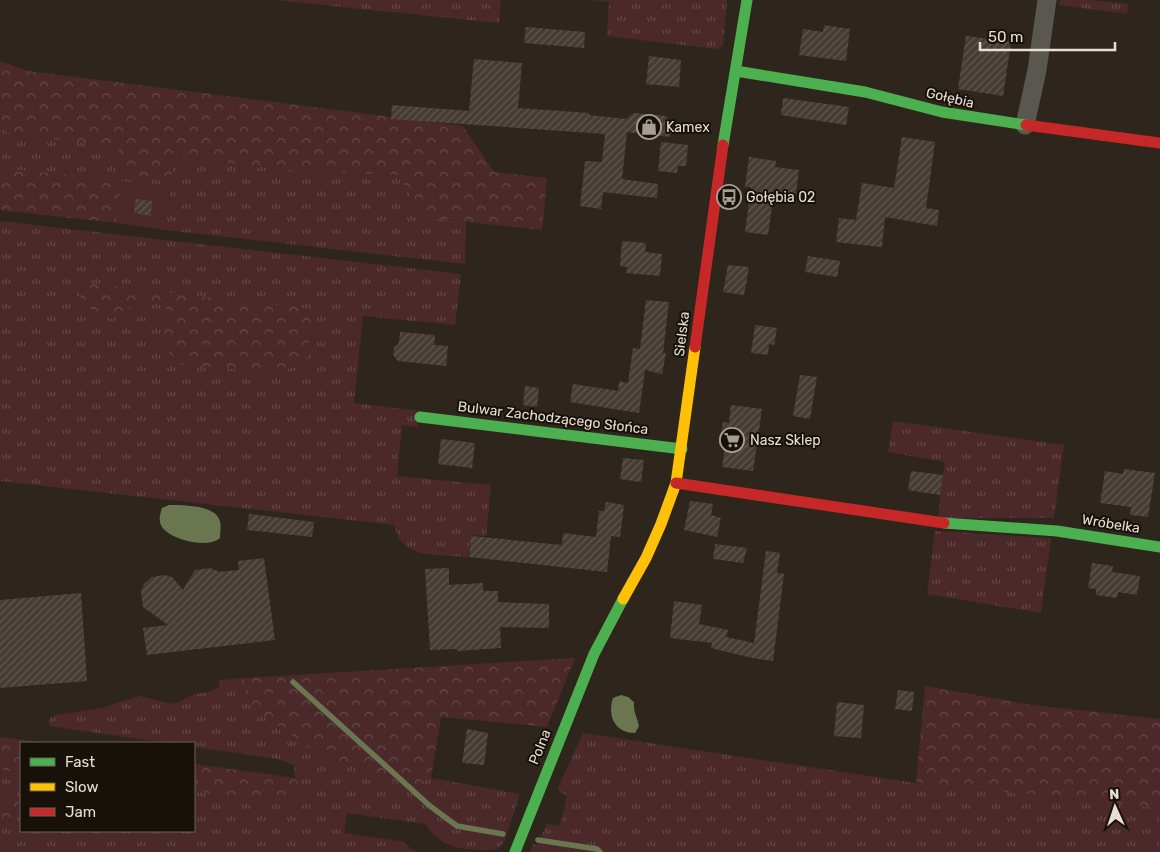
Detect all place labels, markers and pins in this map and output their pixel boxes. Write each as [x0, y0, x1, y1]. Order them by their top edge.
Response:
shop icon: Kamex [636, 114, 662, 140]
place label: Kamex [666, 119, 710, 136]
bus stop icon: Gołębia 02 [716, 184, 742, 210]
place label: Gołębia 02 [746, 189, 815, 206]
supermarket icon: Nasz Sklep [719, 427, 745, 453]
place label: Nasz Sklep [750, 432, 821, 449]

